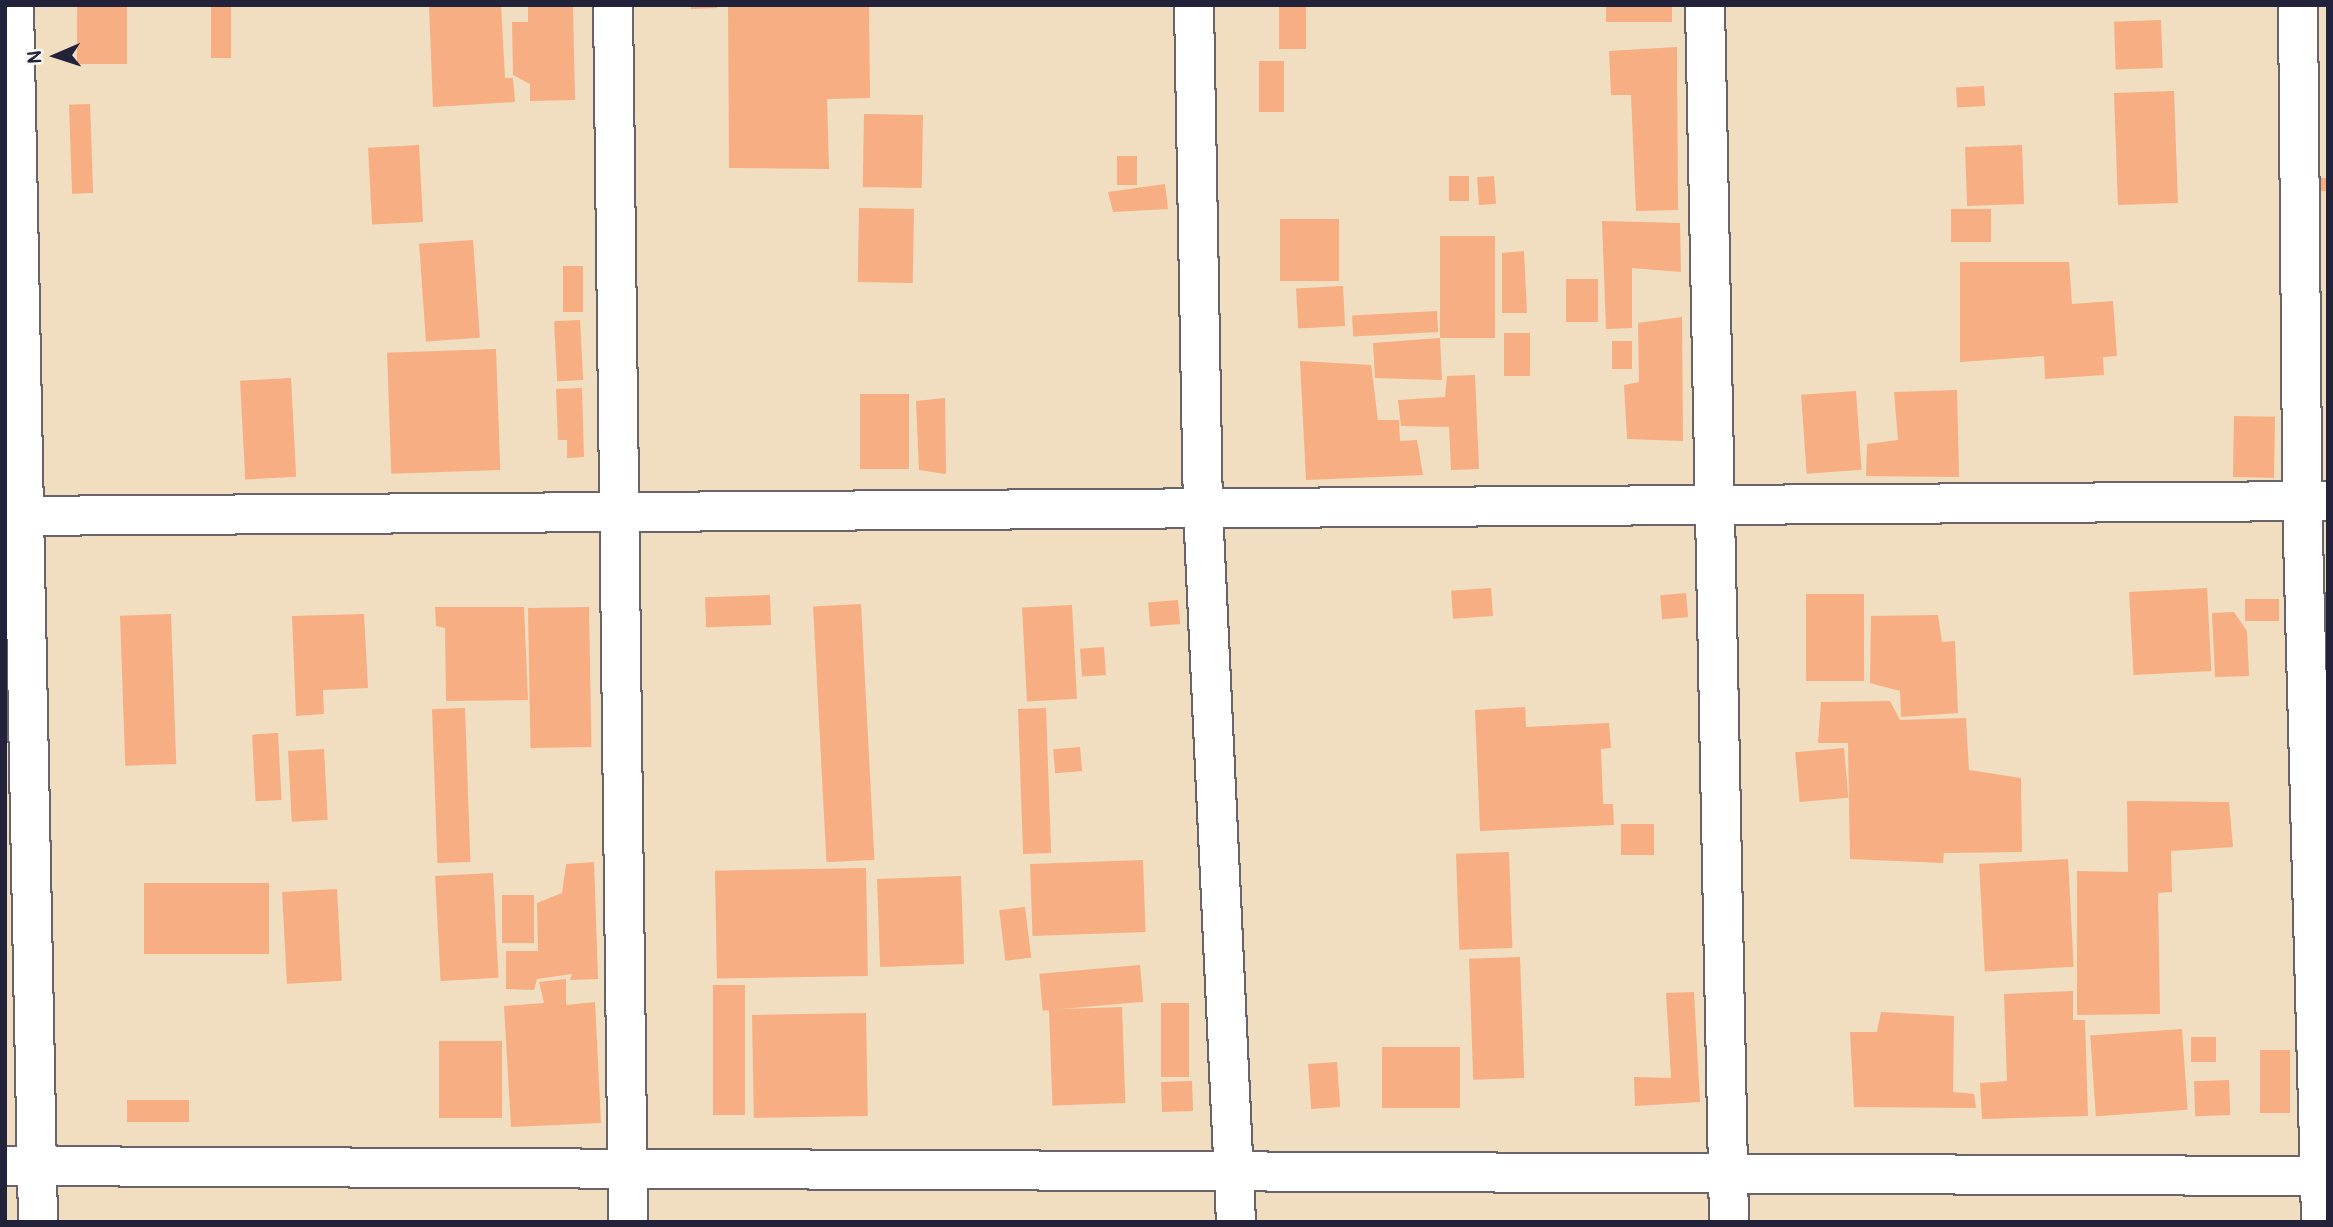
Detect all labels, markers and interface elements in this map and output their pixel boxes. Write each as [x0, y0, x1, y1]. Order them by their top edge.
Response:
north arrow [21, 21, 91, 91]
text: N [23, 50, 47, 64]

